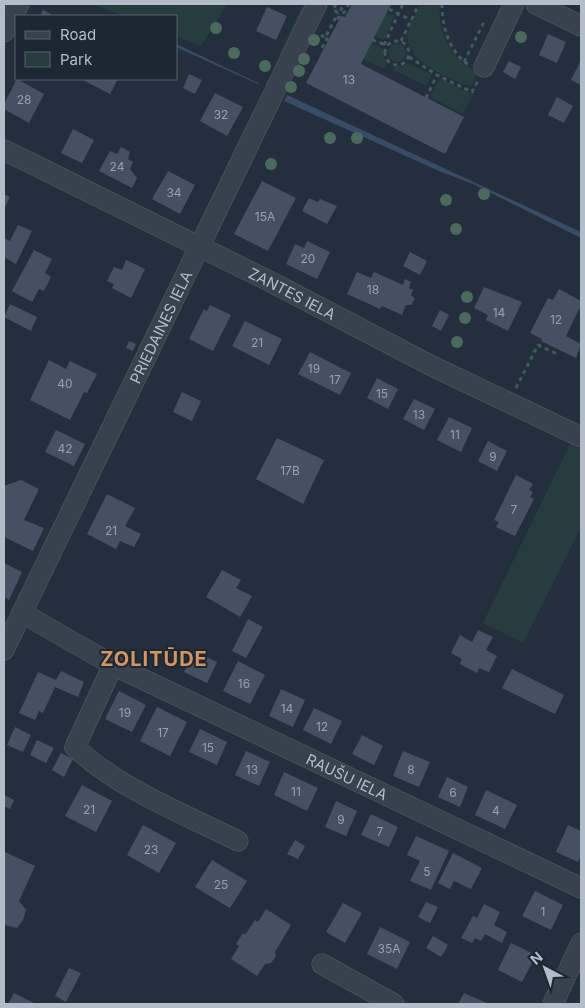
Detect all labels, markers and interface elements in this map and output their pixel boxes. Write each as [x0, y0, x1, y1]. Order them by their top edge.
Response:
legend [15, 15, 178, 80]
text: Road [60, 25, 96, 44]
text: Park [60, 50, 93, 69]
house number: 13 [343, 72, 355, 87]
house number: 28 [17, 92, 31, 107]
house number: 32 [214, 107, 228, 122]
house number: 24 [110, 159, 125, 174]
house number: 34 [166, 185, 182, 200]
house number: 15A [255, 209, 275, 224]
house number: 20 [301, 251, 315, 266]
street label: ZANTES IELA [246, 263, 339, 324]
street label: PRIEDAINES IELA [125, 267, 196, 386]
house number: 18 [367, 282, 379, 297]
house number: 14 [493, 305, 506, 320]
house number: 12 [550, 312, 562, 327]
house number: 21 [251, 335, 263, 350]
house number: 19 [308, 361, 320, 376]
house number: 17 [329, 372, 341, 387]
house number: 40 [57, 376, 73, 391]
house number: 15 [376, 386, 388, 401]
house number: 13 [413, 407, 425, 422]
house number: 11 [450, 427, 460, 442]
house number: 42 [57, 441, 73, 456]
house number: 9 [489, 449, 497, 464]
house number: 17B [280, 463, 300, 478]
house number: 7 [511, 502, 518, 517]
house number: 21 [105, 523, 117, 538]
district label: ZOLITŪDE [100, 647, 208, 671]
house number: 16 [238, 676, 250, 691]
house number: 14 [281, 701, 294, 716]
house number: 19 [119, 705, 131, 720]
house number: 12 [316, 719, 328, 734]
house number: 17 [157, 725, 169, 740]
house number: 15 [202, 740, 214, 755]
street label: RAUŠU IELA [303, 749, 391, 804]
house number: 13 [246, 762, 258, 777]
house number: 8 [407, 762, 415, 777]
house number: 11 [291, 784, 301, 799]
house number: 6 [449, 785, 457, 800]
house number: 21 [83, 802, 95, 817]
house number: 4 [492, 803, 500, 818]
house number: 9 [337, 812, 345, 827]
house number: 7 [377, 824, 384, 839]
house number: 23 [144, 842, 158, 857]
house number: 5 [423, 864, 431, 879]
house number: 25 [214, 877, 228, 892]
house number: 1 [541, 904, 545, 919]
house number: 35A [378, 941, 401, 956]
north arrow [520, 943, 570, 993]
text: N [527, 948, 546, 968]

